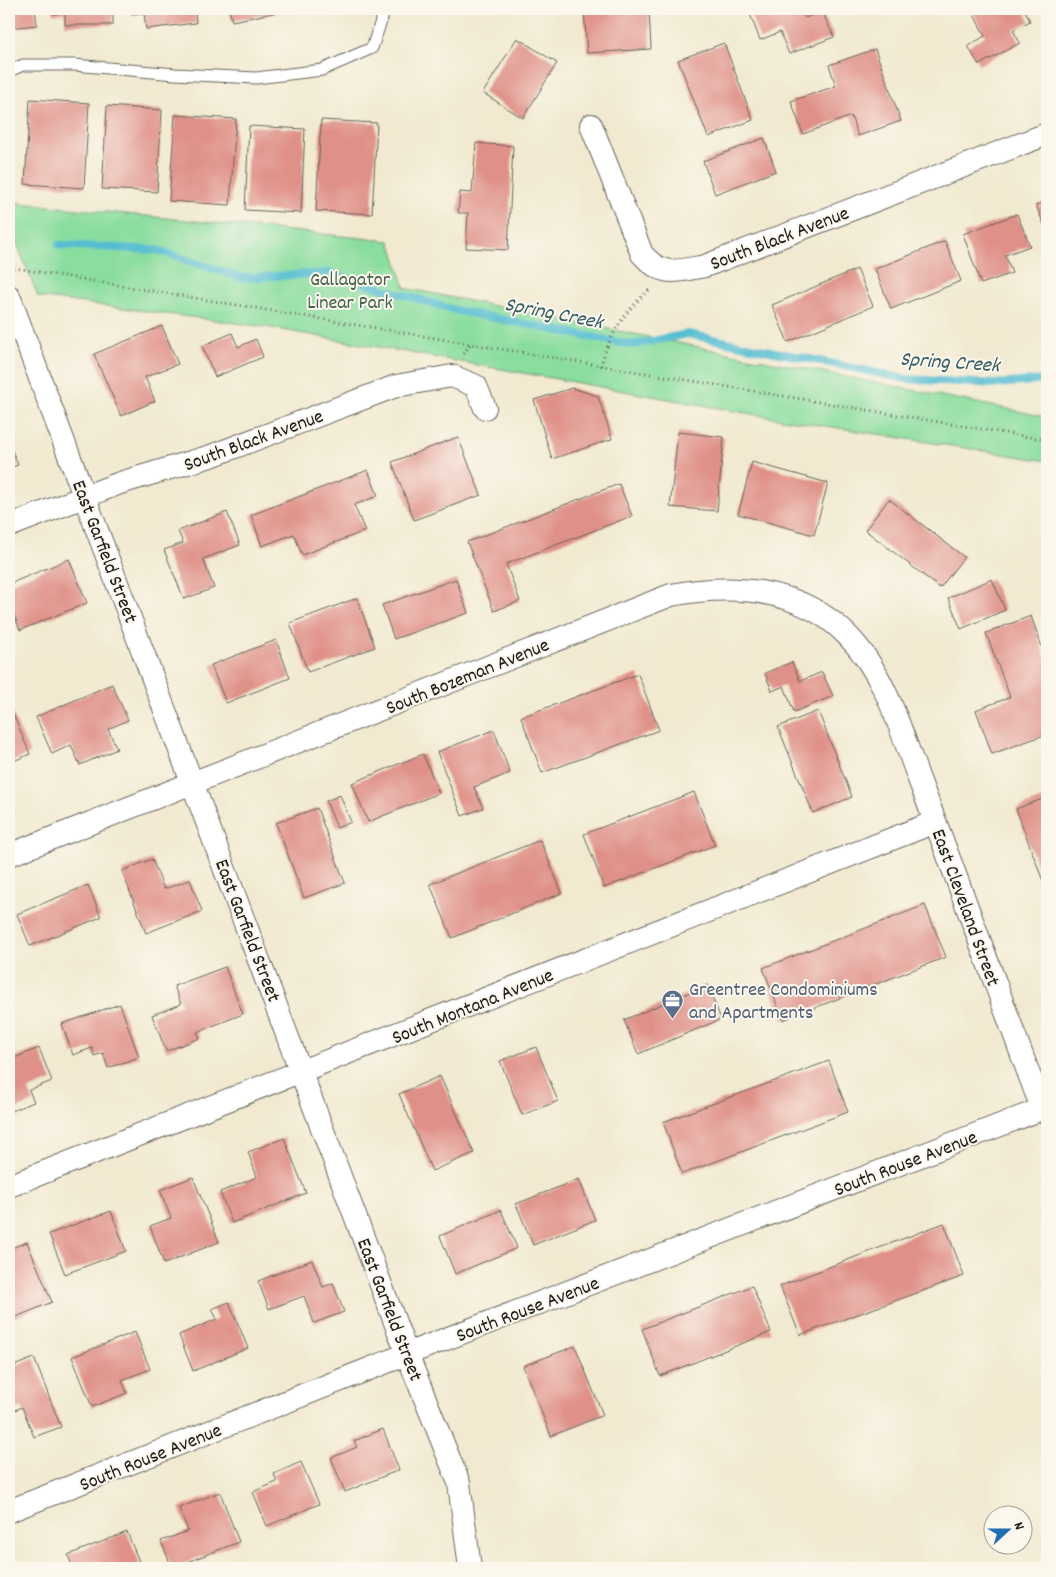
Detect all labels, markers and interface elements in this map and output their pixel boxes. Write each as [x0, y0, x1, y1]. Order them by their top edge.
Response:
street label: South Black Avenue [707, 200, 854, 279]
park label: Gallagator Linear Park [307, 267, 393, 318]
water label: Spring Creek [502, 291, 607, 340]
water label: Spring Creek [899, 346, 1003, 383]
street label: South Black Avenue [180, 404, 328, 480]
street label: East Garfield Street [63, 477, 143, 628]
street label: South Bozeman Avenue [382, 632, 554, 723]
street label: East Cleveland Street [923, 826, 1006, 991]
street label: East Garfield Street [206, 856, 286, 1007]
street label: South Montana Avenue [388, 963, 558, 1053]
place label: Greentree Condominiums and Apartments [689, 977, 878, 1028]
office icon: Greentree Condominiums and Apartments [661, 988, 685, 1019]
street label: South Rouse Avenue [830, 1125, 982, 1205]
street label: East Garfield Street [348, 1235, 428, 1386]
street label: South Rouse Avenue [452, 1271, 604, 1351]
street label: South Rouse Avenue [76, 1417, 227, 1500]
north arrow [984, 1504, 1034, 1554]
text: N [1008, 1519, 1029, 1533]

